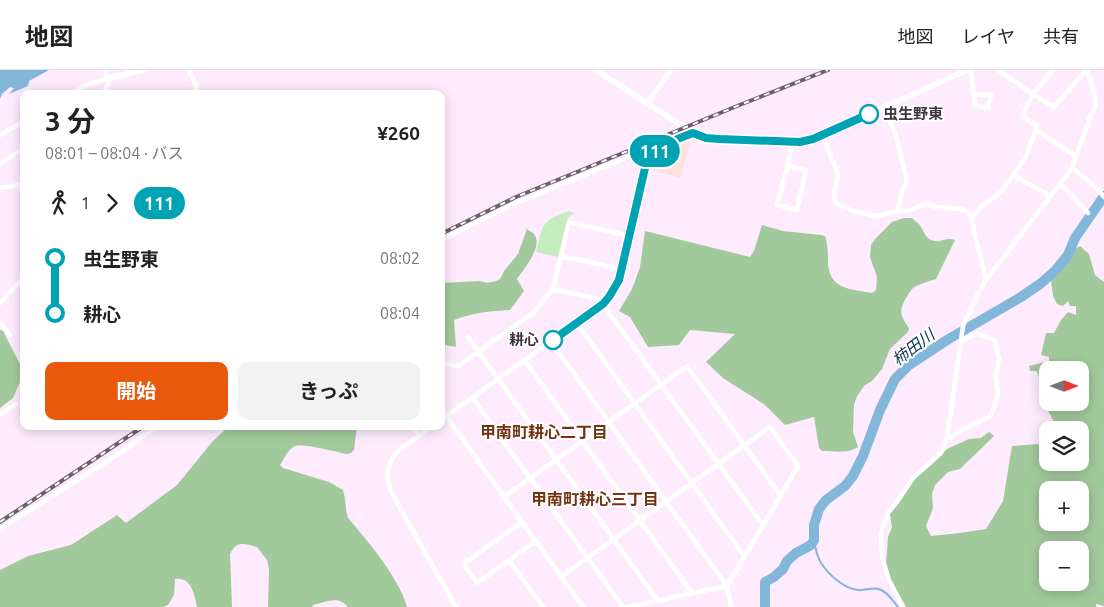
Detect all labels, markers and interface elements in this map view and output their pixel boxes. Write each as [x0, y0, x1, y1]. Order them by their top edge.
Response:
text: 地図 [25, 23, 73, 50]
text: 地図 [898, 26, 934, 46]
text: レイヤ [962, 26, 1015, 46]
text: 共有 [1043, 26, 1079, 46]
marker: 虫生野東 [859, 104, 879, 124]
text: 3 分 [45, 105, 95, 136]
place label: 虫生野東 [883, 105, 943, 122]
text: ¥260 [377, 122, 420, 144]
line badge: 111 [626, 135, 684, 167]
text: 111 [640, 141, 670, 161]
text: 08:01 – 08:04 · バス [45, 144, 184, 162]
icon: walk [45, 189, 73, 217]
icon: forward [98, 189, 126, 217]
text: 111 [144, 193, 175, 213]
text: 1 [81, 194, 90, 212]
text: 虫生野東 [83, 248, 159, 270]
text: 08:02 [380, 249, 420, 267]
text: 耕心 [83, 303, 121, 325]
text: 08:04 [380, 304, 420, 322]
water label: 柿田川 [888, 324, 939, 369]
marker: 耕心 [543, 330, 563, 350]
place label: 耕心 [509, 331, 539, 348]
north arrow [1039, 361, 1089, 411]
map controls [1039, 361, 1089, 591]
button: 開始 [45, 362, 228, 420]
button: きっぷ [238, 362, 420, 420]
button: layers [1039, 421, 1089, 471]
district label: 甲南町耕心二丁目 [480, 423, 608, 441]
button: + [1039, 481, 1089, 531]
district label: 甲南町耕心三丁目 [531, 490, 659, 508]
button: − [1039, 541, 1089, 591]

